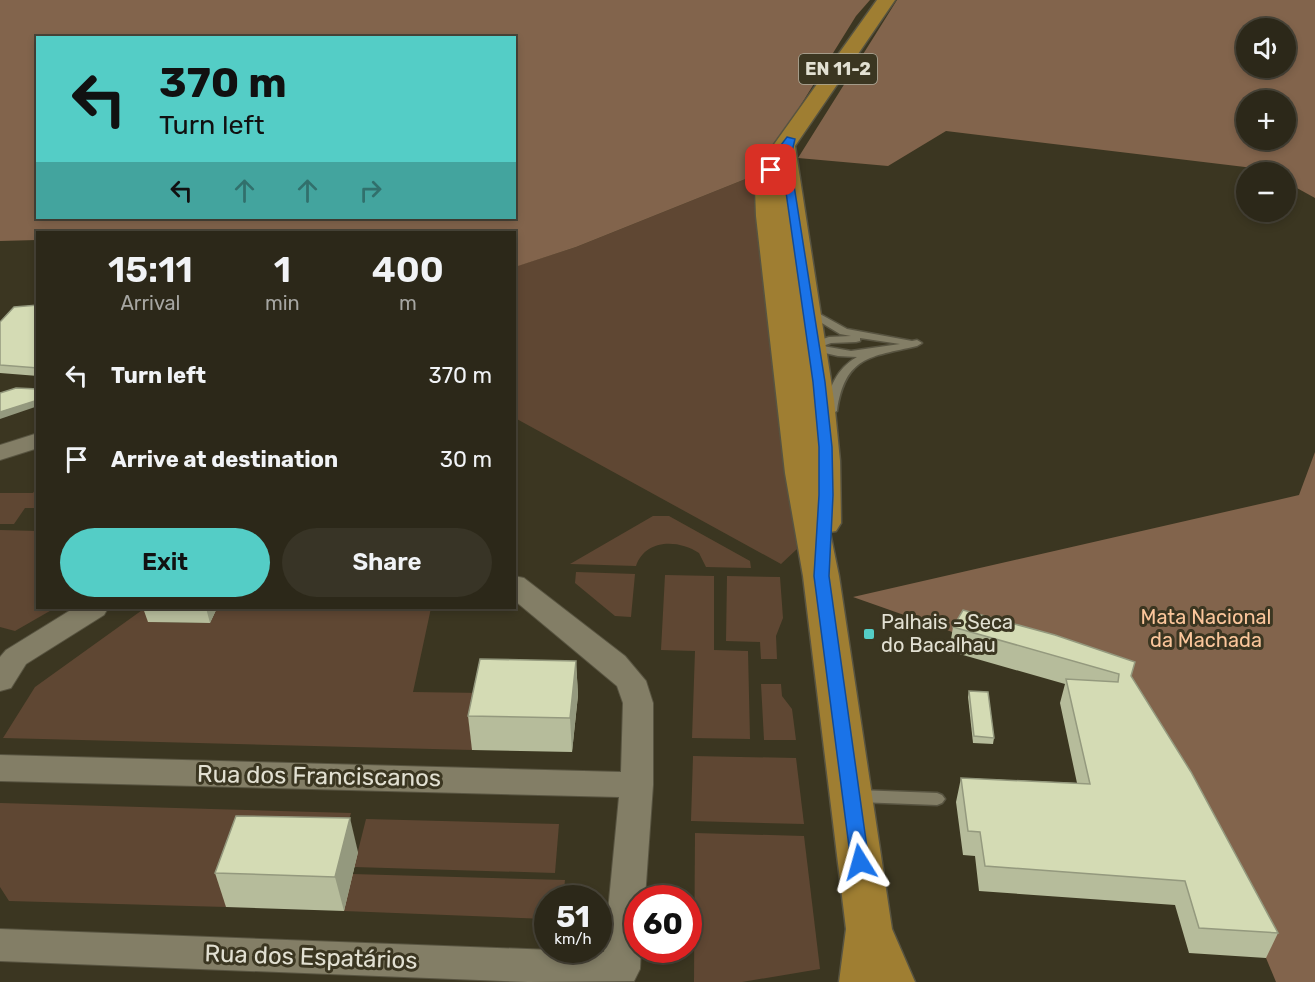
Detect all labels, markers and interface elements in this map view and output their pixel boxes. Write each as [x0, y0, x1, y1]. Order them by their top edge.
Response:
map controls [1236, 18, 1296, 222]
button: sound [1236, 18, 1296, 78]
road number: EN 11-2 [799, 54, 877, 84]
text: 370 m [159, 58, 287, 108]
icon: left [60, 60, 138, 138]
button: + [1236, 90, 1296, 150]
text: Turn left [159, 109, 264, 141]
pin [745, 144, 796, 195]
icon: arrive [754, 153, 787, 186]
button: − [1236, 162, 1296, 222]
icon: left [165, 174, 198, 207]
icon: ahead [228, 174, 261, 207]
icon: ahead [291, 174, 324, 207]
icon: right [354, 174, 387, 207]
text: 15:11 [108, 248, 193, 291]
text: 1 [274, 248, 291, 291]
text: 400 [372, 248, 444, 291]
text: Arrival [120, 291, 180, 315]
text: min [265, 291, 300, 315]
text: m [399, 291, 417, 315]
icon: left [60, 359, 93, 392]
text: Turn left [111, 362, 206, 389]
text: 370 m [429, 362, 492, 389]
icon: arrive [60, 443, 93, 476]
text: Arrive at destination [111, 446, 338, 473]
text: 30 m [440, 446, 492, 473]
button: Exit [60, 528, 270, 597]
button: Share [282, 528, 492, 597]
park label: Mata Nacional da Machada [1141, 605, 1271, 652]
place label: Palhais - Seca do Bacalhau [881, 610, 1013, 657]
marker: Palhais - Seca do Bacalhau [862, 627, 876, 641]
street label: Rua dos Franciscanos [197, 760, 441, 792]
position arrow [828, 830, 892, 894]
speed limit sign: 60 [624, 885, 702, 963]
text: 51 [556, 899, 590, 935]
text: km/h [554, 930, 592, 948]
street label: Rua dos Espatários [204, 939, 418, 975]

